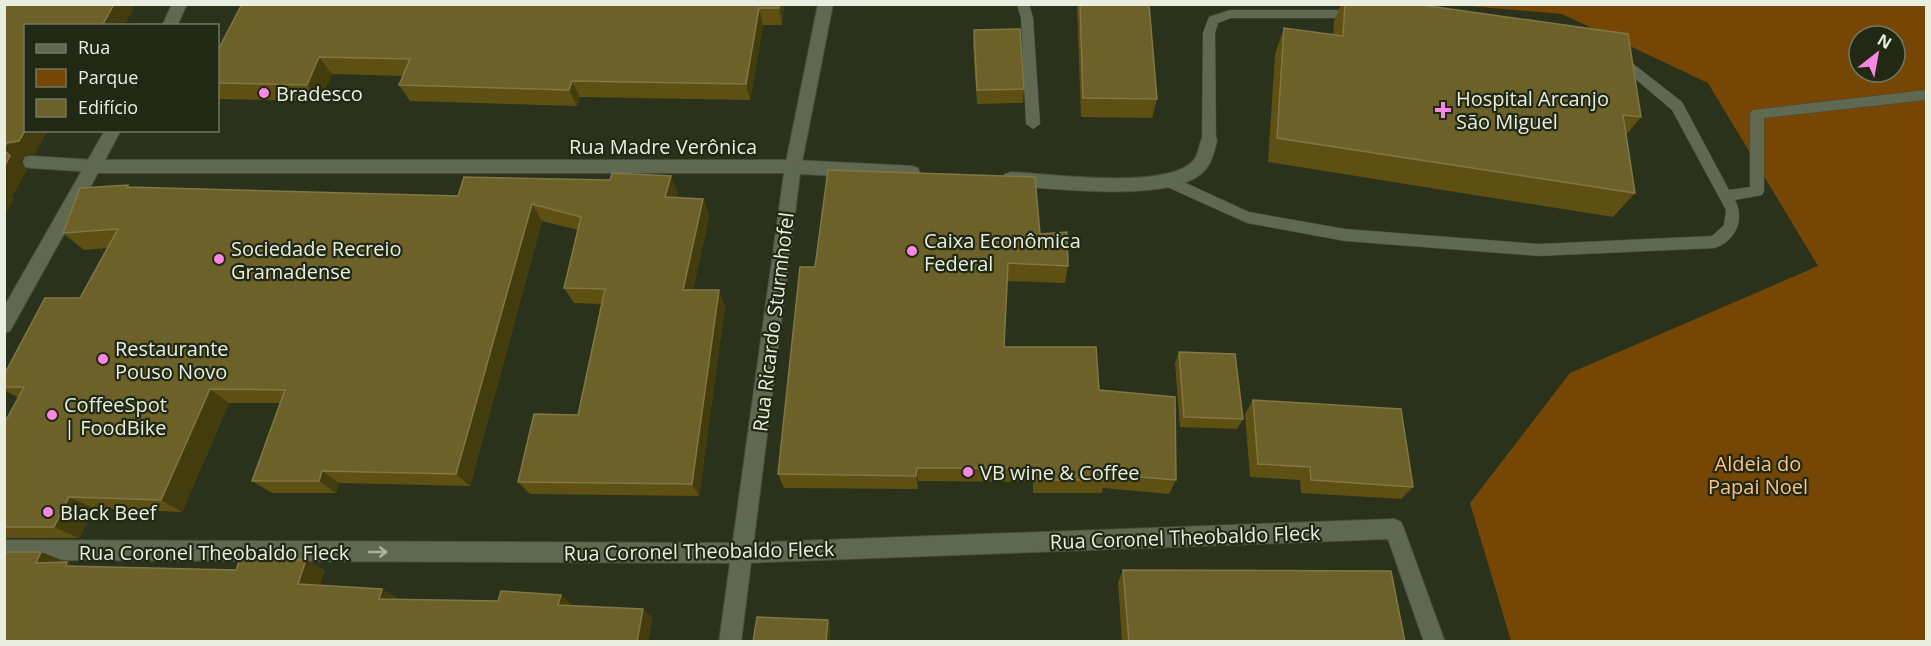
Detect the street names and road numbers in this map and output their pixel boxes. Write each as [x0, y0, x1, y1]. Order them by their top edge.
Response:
street label: Rua Madre Verônica [569, 133, 757, 160]
street label: Rua Ricardo Sturmhofel [746, 211, 800, 433]
street label: Rua Coronel Theobaldo Fleck [1049, 519, 1321, 555]
street label: Rua Coronel Theobaldo Fleck [563, 535, 835, 567]
street label: Rua Coronel Theobaldo Fleck [79, 539, 350, 566]

